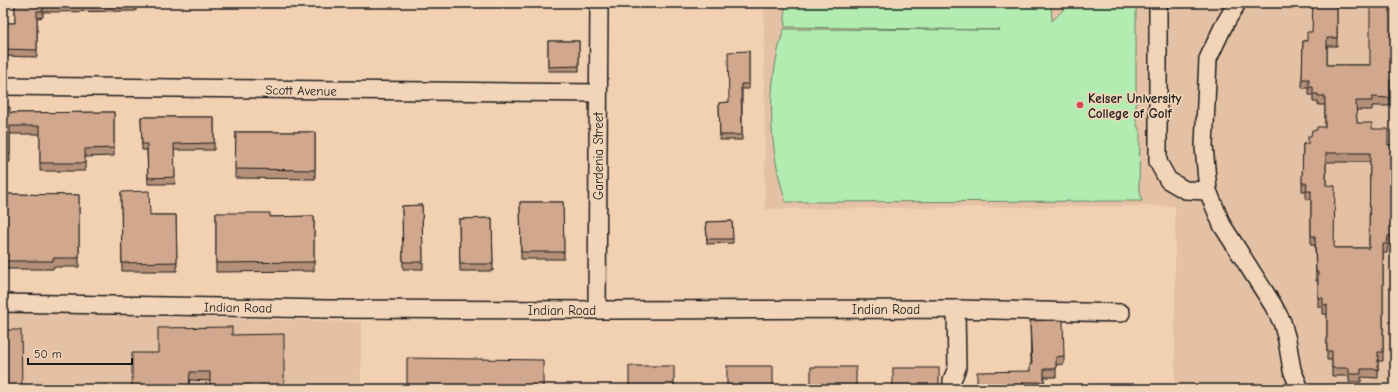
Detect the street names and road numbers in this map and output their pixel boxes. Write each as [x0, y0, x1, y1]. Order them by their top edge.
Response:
street label: Scott Avenue [265, 82, 337, 99]
street label: Gardenia Street [591, 111, 606, 200]
street label: Indian Road [204, 299, 272, 316]
street label: Indian Road [852, 302, 920, 317]
street label: Indian Road [528, 303, 596, 318]

